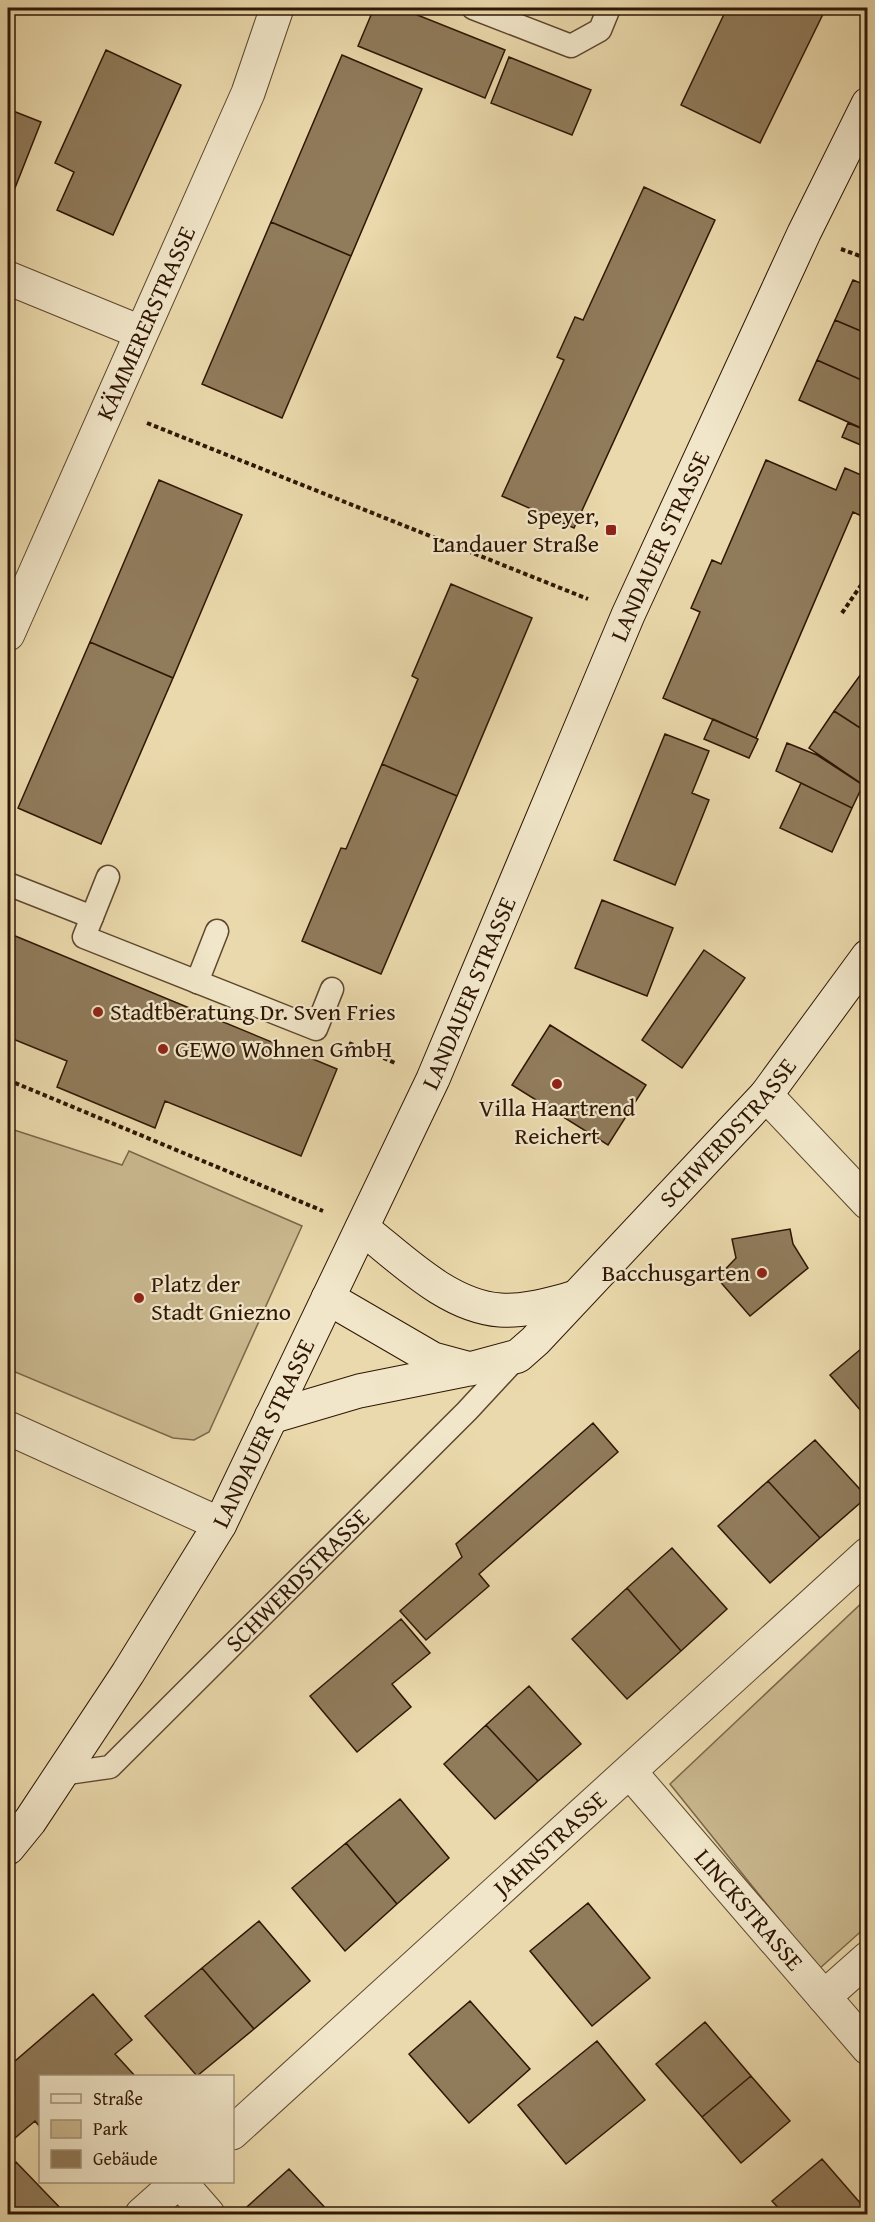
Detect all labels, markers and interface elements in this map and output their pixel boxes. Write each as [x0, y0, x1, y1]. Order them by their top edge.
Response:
street label: KÄMMERERSTRASSE [87, 220, 204, 426]
street label: LANDAUER STRASSE [601, 445, 718, 646]
place label: Speyer, Landauer Straße [432, 498, 599, 561]
marker: Speyer, Landauer Straße [604, 523, 618, 537]
street label: LANDAUER STRASSE [413, 891, 525, 1095]
place label: Stadtberatung Dr. Sven Fries [110, 994, 396, 1029]
marker: Stadtberatung Dr. Sven Fries [91, 1005, 105, 1019]
place label: GEWO Wohnen GmbH [175, 1031, 392, 1066]
marker: GEWO Wohnen GmbH [156, 1042, 170, 1056]
street label: SCHWERDSTRASSE [651, 1051, 804, 1215]
marker: Villa Haartrend Reichert [550, 1077, 564, 1091]
place label: Villa Haartrend Reichert [479, 1090, 635, 1153]
place label: Bacchusgarten [602, 1255, 751, 1290]
place label: Platz der Stadt Gniezno [151, 1266, 291, 1329]
marker: Bacchusgarten [755, 1266, 769, 1280]
marker: Platz der Stadt Gniezno [132, 1291, 146, 1305]
street label: LANDAUER STRASSE [203, 1333, 323, 1533]
street label: SCHWERDSTRASSE [217, 1500, 377, 1660]
street label: JAHNSTRASSE [483, 1782, 614, 1906]
street label: LINCKSTRASSE [687, 1841, 812, 1978]
legend [39, 2075, 234, 2183]
text: Straße [93, 2085, 143, 2112]
text: Park [93, 2115, 129, 2142]
text: Gebäude [93, 2145, 158, 2172]

